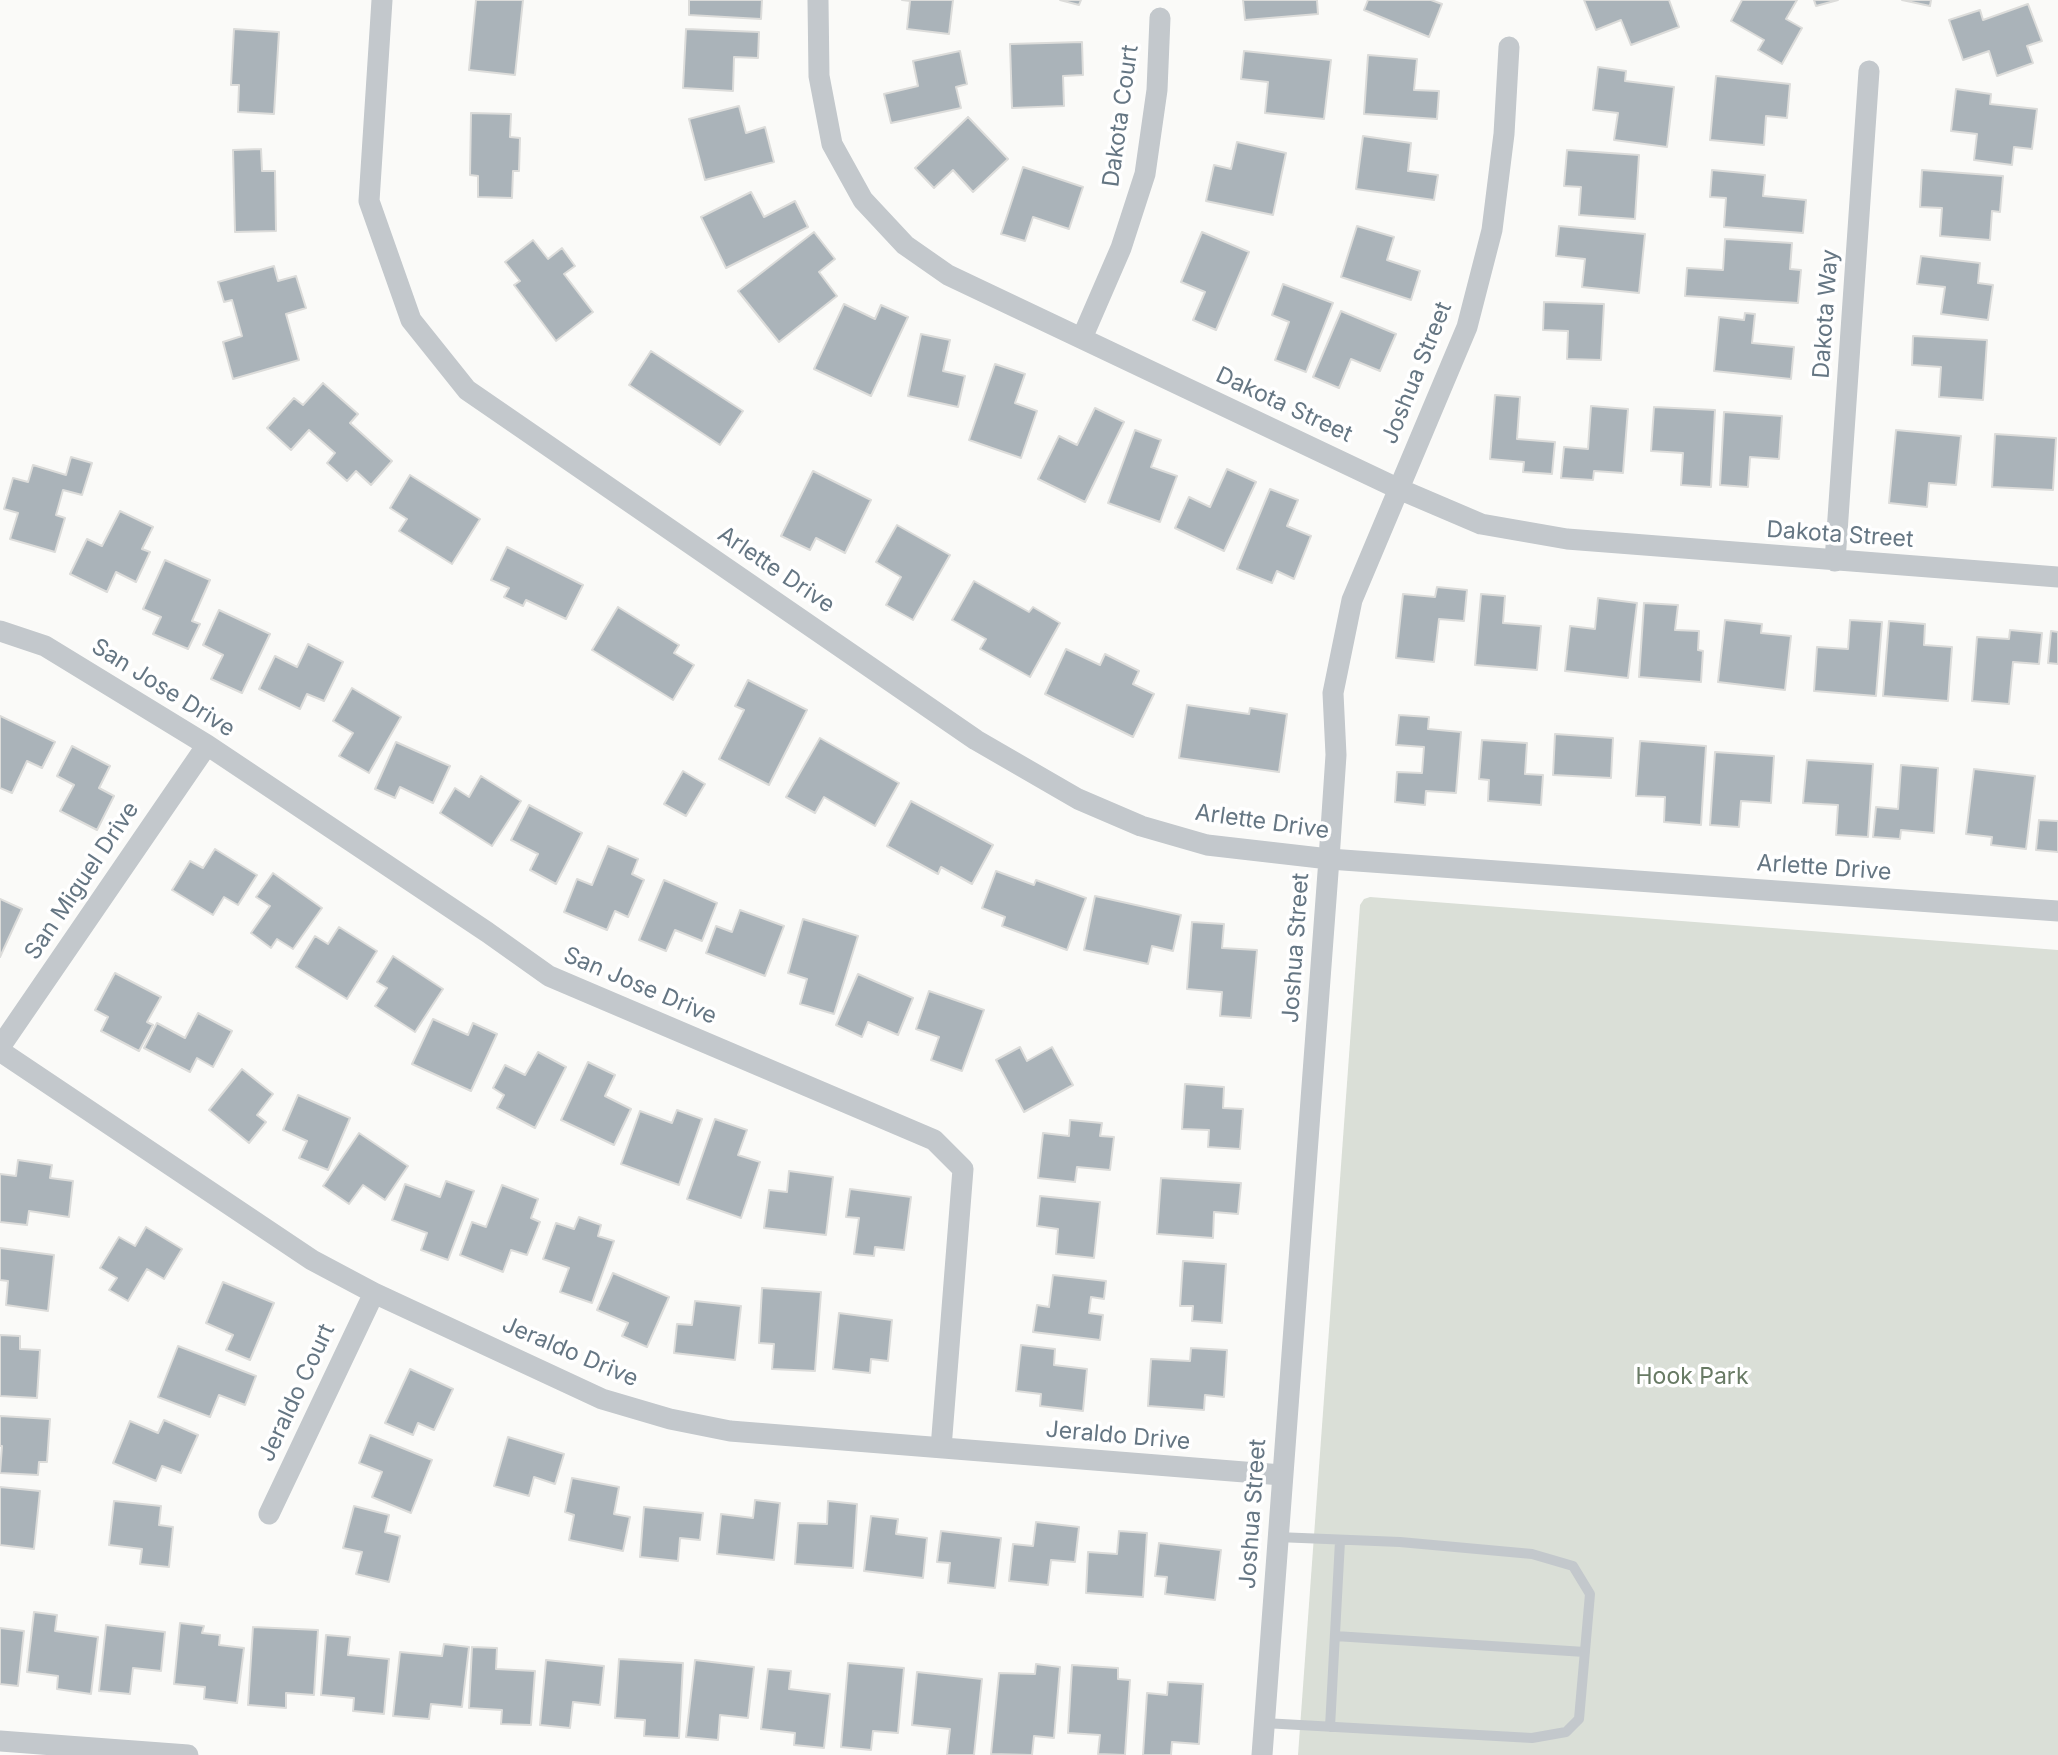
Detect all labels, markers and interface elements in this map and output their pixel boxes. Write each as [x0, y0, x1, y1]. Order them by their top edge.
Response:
street label: Dakota Court [1097, 43, 1145, 189]
street label: Dakota Way [1808, 248, 1844, 380]
street label: Joshua Street [1376, 298, 1458, 448]
street label: Dakota Street [1211, 361, 1357, 449]
street label: Dakota Street [1766, 516, 1914, 554]
street label: Arlette Drive [712, 521, 840, 619]
street label: San Jose Drive [86, 633, 240, 743]
street label: San Miguel Drive [19, 797, 145, 965]
street label: Arlette Drive [1193, 799, 1331, 845]
street label: Arlette Drive [1756, 850, 1892, 886]
street label: Joshua Street [1277, 872, 1315, 1024]
street label: San Jose Drive [559, 941, 721, 1031]
street label: Jeraldo Drive [498, 1311, 642, 1393]
street label: Jeraldo Court [253, 1320, 341, 1466]
park label: Hook Park [1635, 1363, 1749, 1391]
street label: Jeraldo Drive [1045, 1416, 1191, 1456]
street label: Joshua Street [1234, 1438, 1272, 1590]

